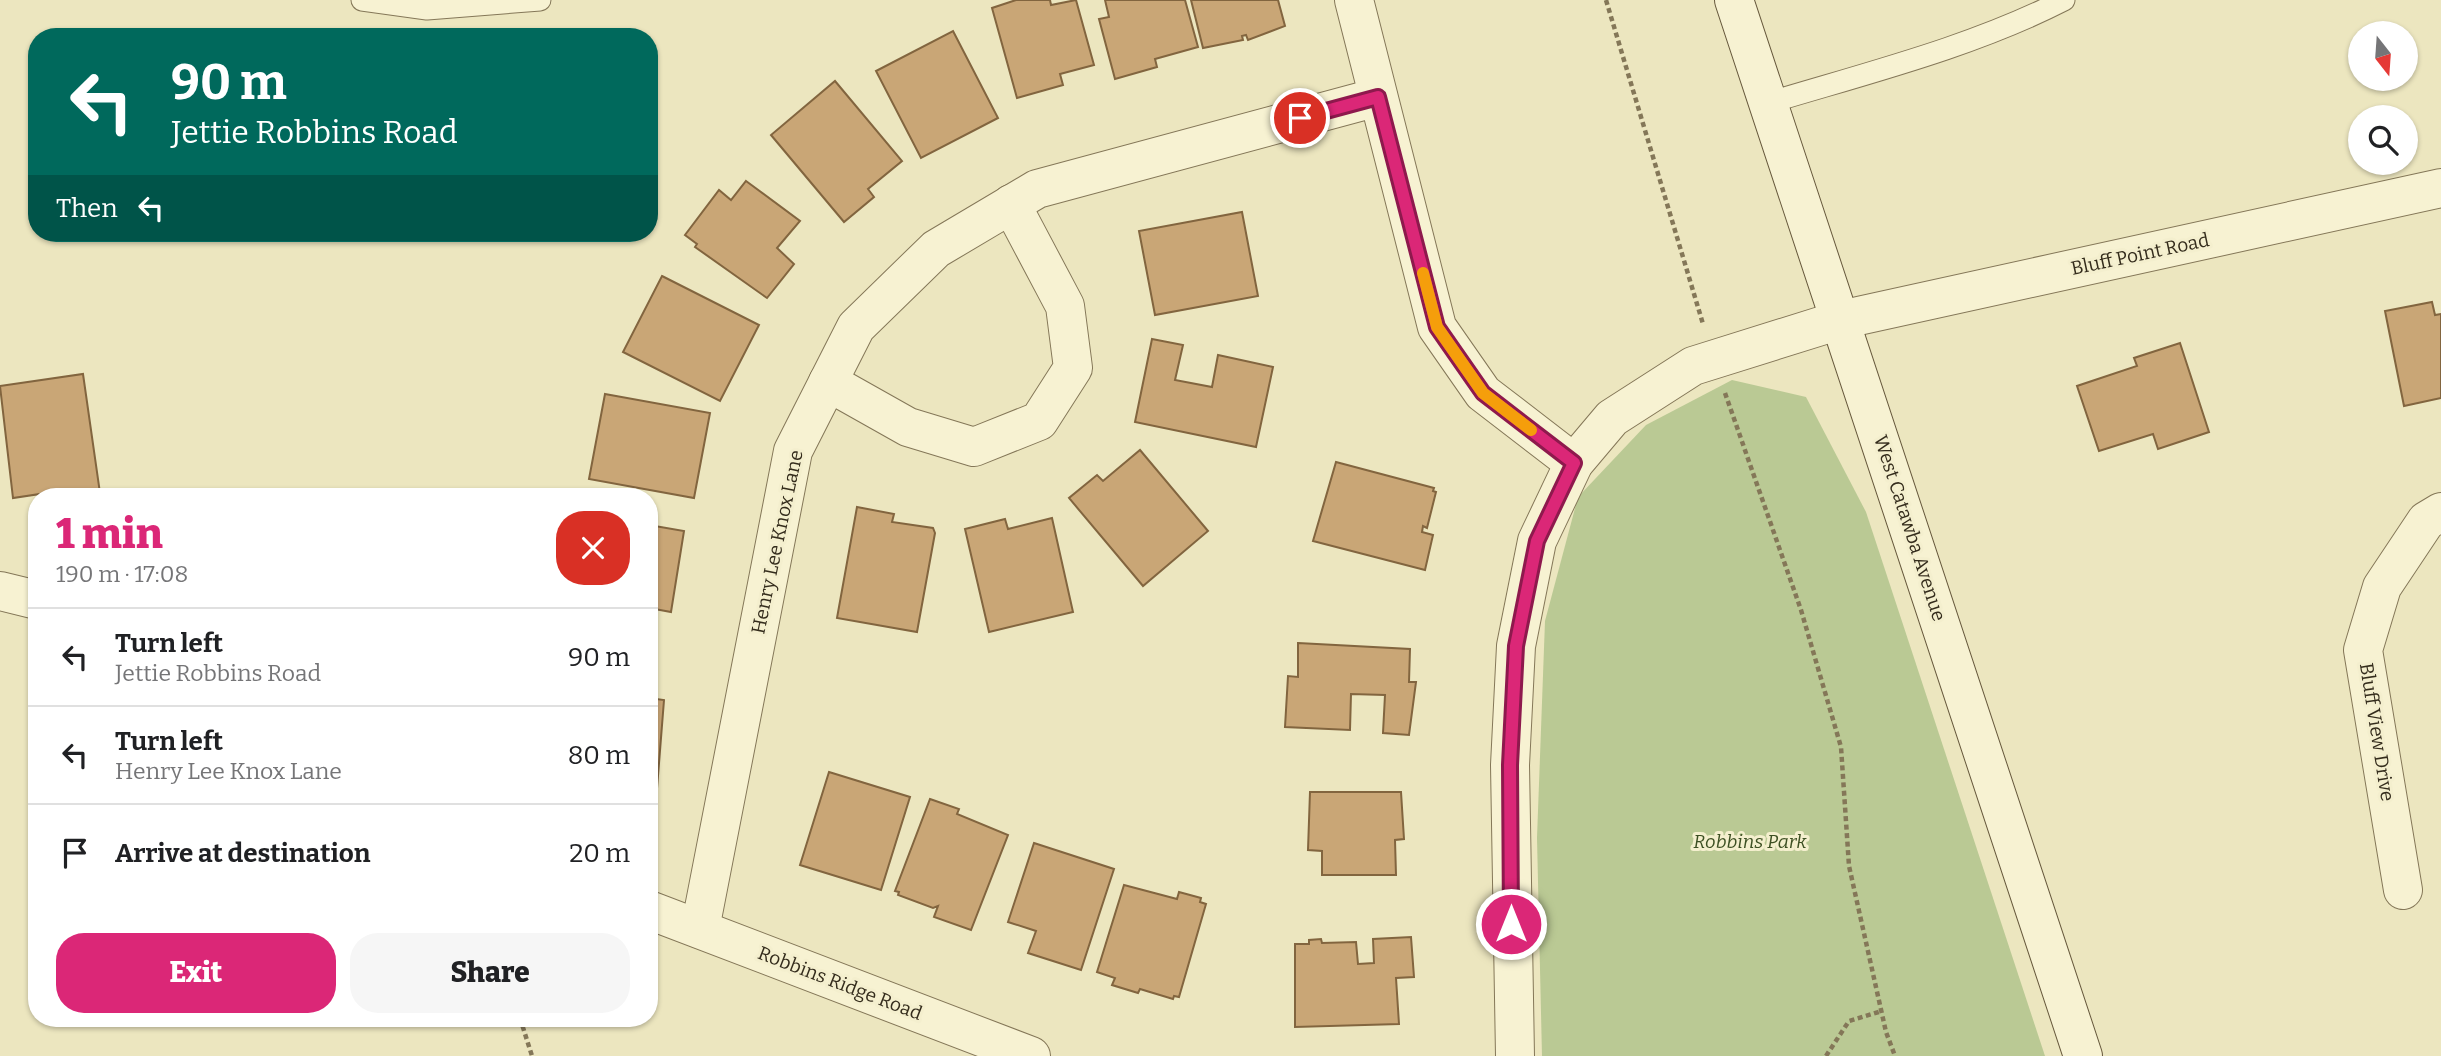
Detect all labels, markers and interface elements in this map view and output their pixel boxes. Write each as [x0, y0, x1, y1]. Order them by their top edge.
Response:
north arrow [2348, 21, 2418, 91]
map controls [2348, 21, 2418, 175]
text: 90 m [171, 53, 287, 112]
icon: left [56, 56, 147, 147]
pin [1270, 88, 1330, 148]
icon: arrive [1281, 99, 1319, 137]
button: search [2348, 105, 2418, 175]
text: Jettie Robbins Road [171, 113, 458, 151]
icon: left [132, 189, 170, 227]
text: Then [56, 193, 118, 224]
street label: Bluff Point Road [2069, 228, 2211, 280]
street label: West Catawba Avenue [1869, 432, 1951, 624]
street label: Henry Lee Knox Lane [746, 448, 808, 636]
text: 1 min [56, 509, 163, 559]
button: close [556, 511, 630, 585]
text: 190 m · 17:08 [56, 560, 188, 588]
text: Turn left [115, 628, 223, 659]
icon: left [56, 638, 94, 676]
text: 90 m [568, 642, 630, 673]
text: Jettie Robbins Road [115, 659, 321, 687]
street label: Bluff View Drive [2355, 661, 2399, 803]
text: Turn left [115, 726, 223, 757]
icon: left [56, 736, 94, 774]
text: 80 m [568, 740, 630, 771]
text: Henry Lee Knox Lane [115, 757, 342, 785]
park label: Robbins Park [1693, 830, 1807, 853]
icon: arrive [56, 834, 94, 872]
text: Arrive at destination [115, 838, 370, 869]
text: 20 m [569, 838, 630, 869]
position arrow [1474, 887, 1548, 961]
button: Exit [56, 933, 336, 1013]
button: Share [350, 933, 630, 1013]
street label: Robbins Ridge Road [755, 941, 925, 1025]

